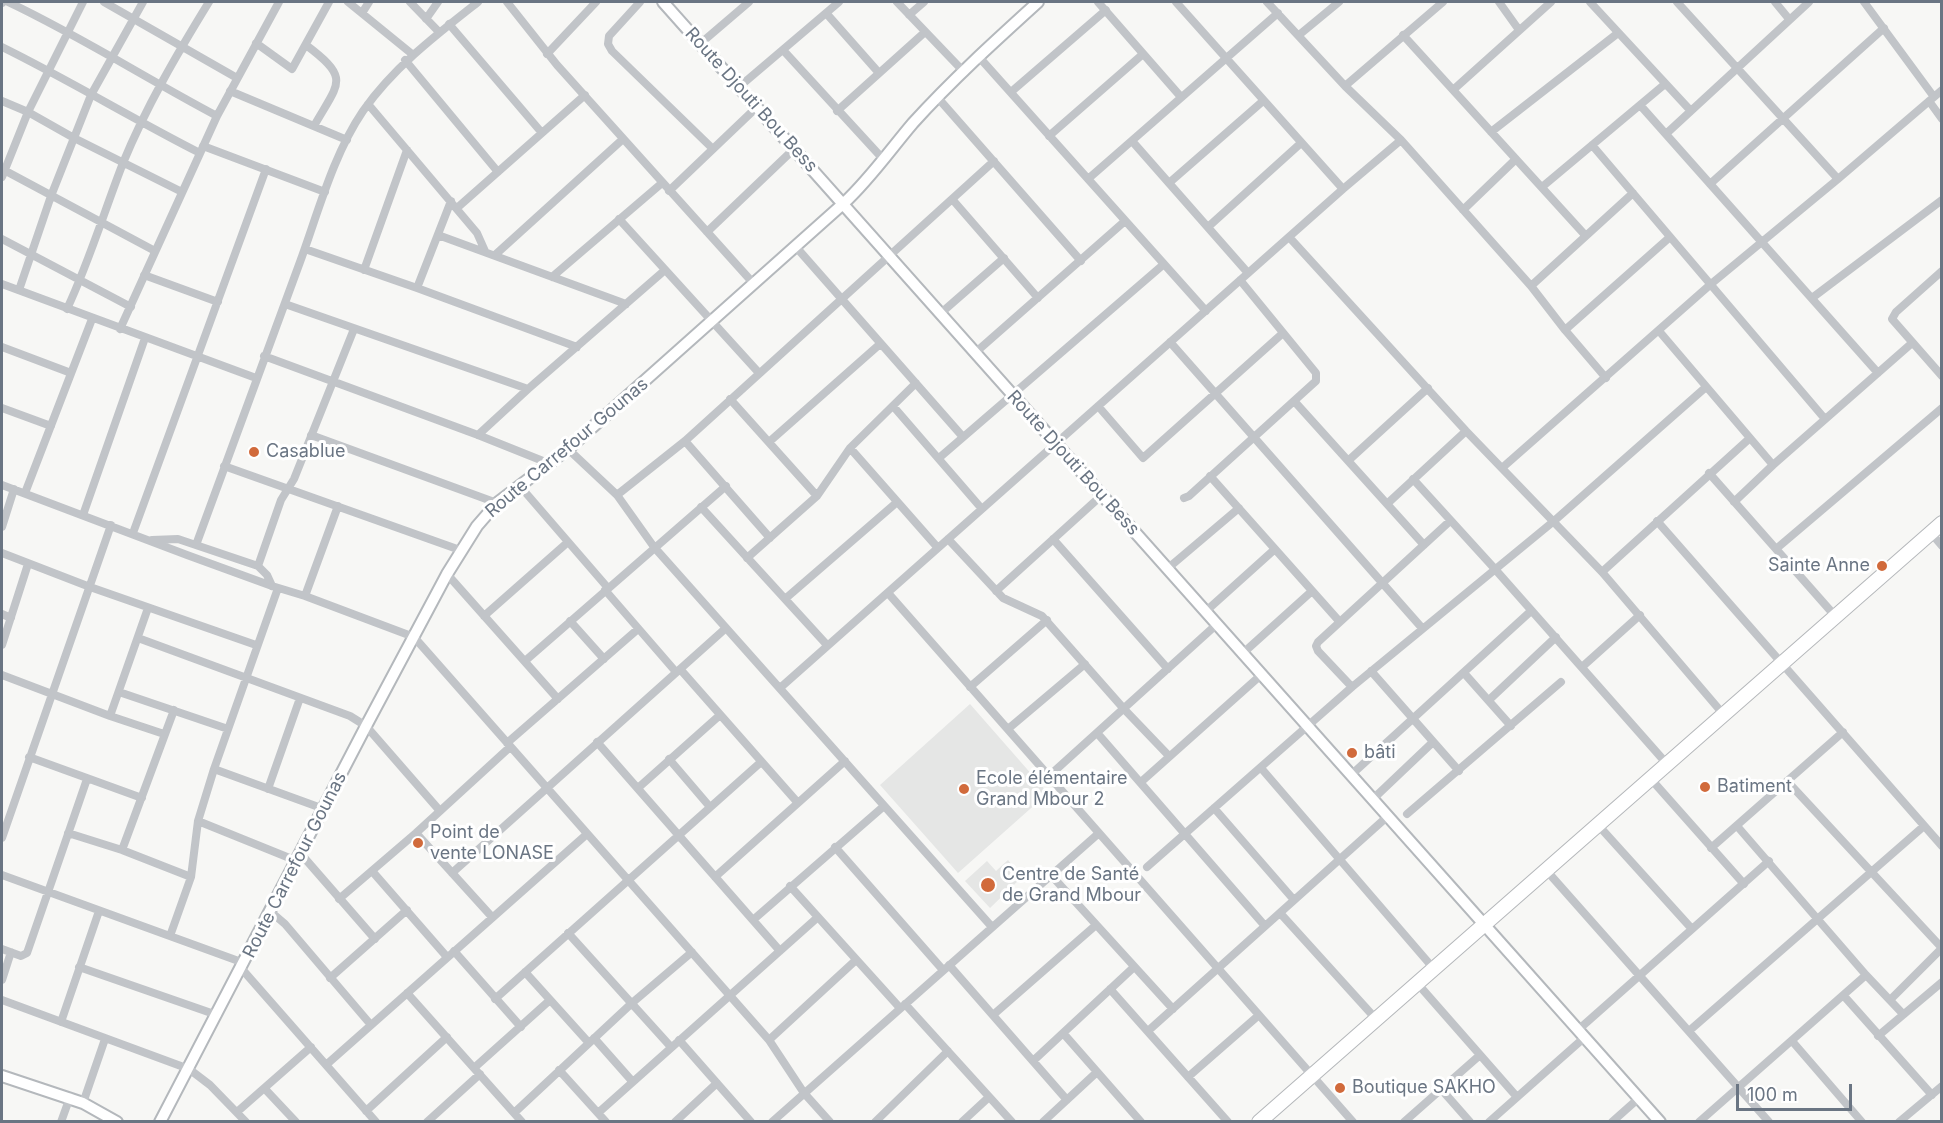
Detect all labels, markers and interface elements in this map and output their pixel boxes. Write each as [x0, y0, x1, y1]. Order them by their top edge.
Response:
street label: Route Djouti Bou Bess [680, 23, 822, 177]
street label: Route Carrefour Gounas [481, 374, 653, 522]
street label: Route Djouti Bou Bess [1002, 386, 1144, 540]
place label: Casablue [266, 441, 345, 463]
marker: Casablue [247, 445, 261, 459]
place label: Sainte Anne [1768, 555, 1870, 577]
marker: Sainte Anne [1875, 559, 1889, 573]
place label: bâti [1364, 742, 1396, 764]
marker: bâti [1345, 746, 1359, 760]
street label: Route Carrefour Gounas [239, 768, 351, 962]
place label: Ecole élémentaire Grand Mbour 2 [976, 768, 1127, 810]
place label: Batiment [1717, 776, 1792, 798]
marker: Batiment [1698, 780, 1712, 794]
marker: Ecole élémentaire Grand Mbour 2 [957, 782, 971, 796]
place label: Point de vente LONASE [430, 822, 554, 864]
marker: Point de vente LONASE [411, 836, 425, 850]
place label: Centre de Santé de Grand Mbour [1002, 864, 1141, 906]
marker: Centre de Santé de Grand Mbour [979, 876, 997, 894]
scale bar [1739, 1072, 1854, 1110]
place label: Boutique SAKHO [1352, 1077, 1496, 1099]
marker: Boutique SAKHO [1333, 1081, 1347, 1095]
text: 100 m [1747, 1084, 1798, 1105]

